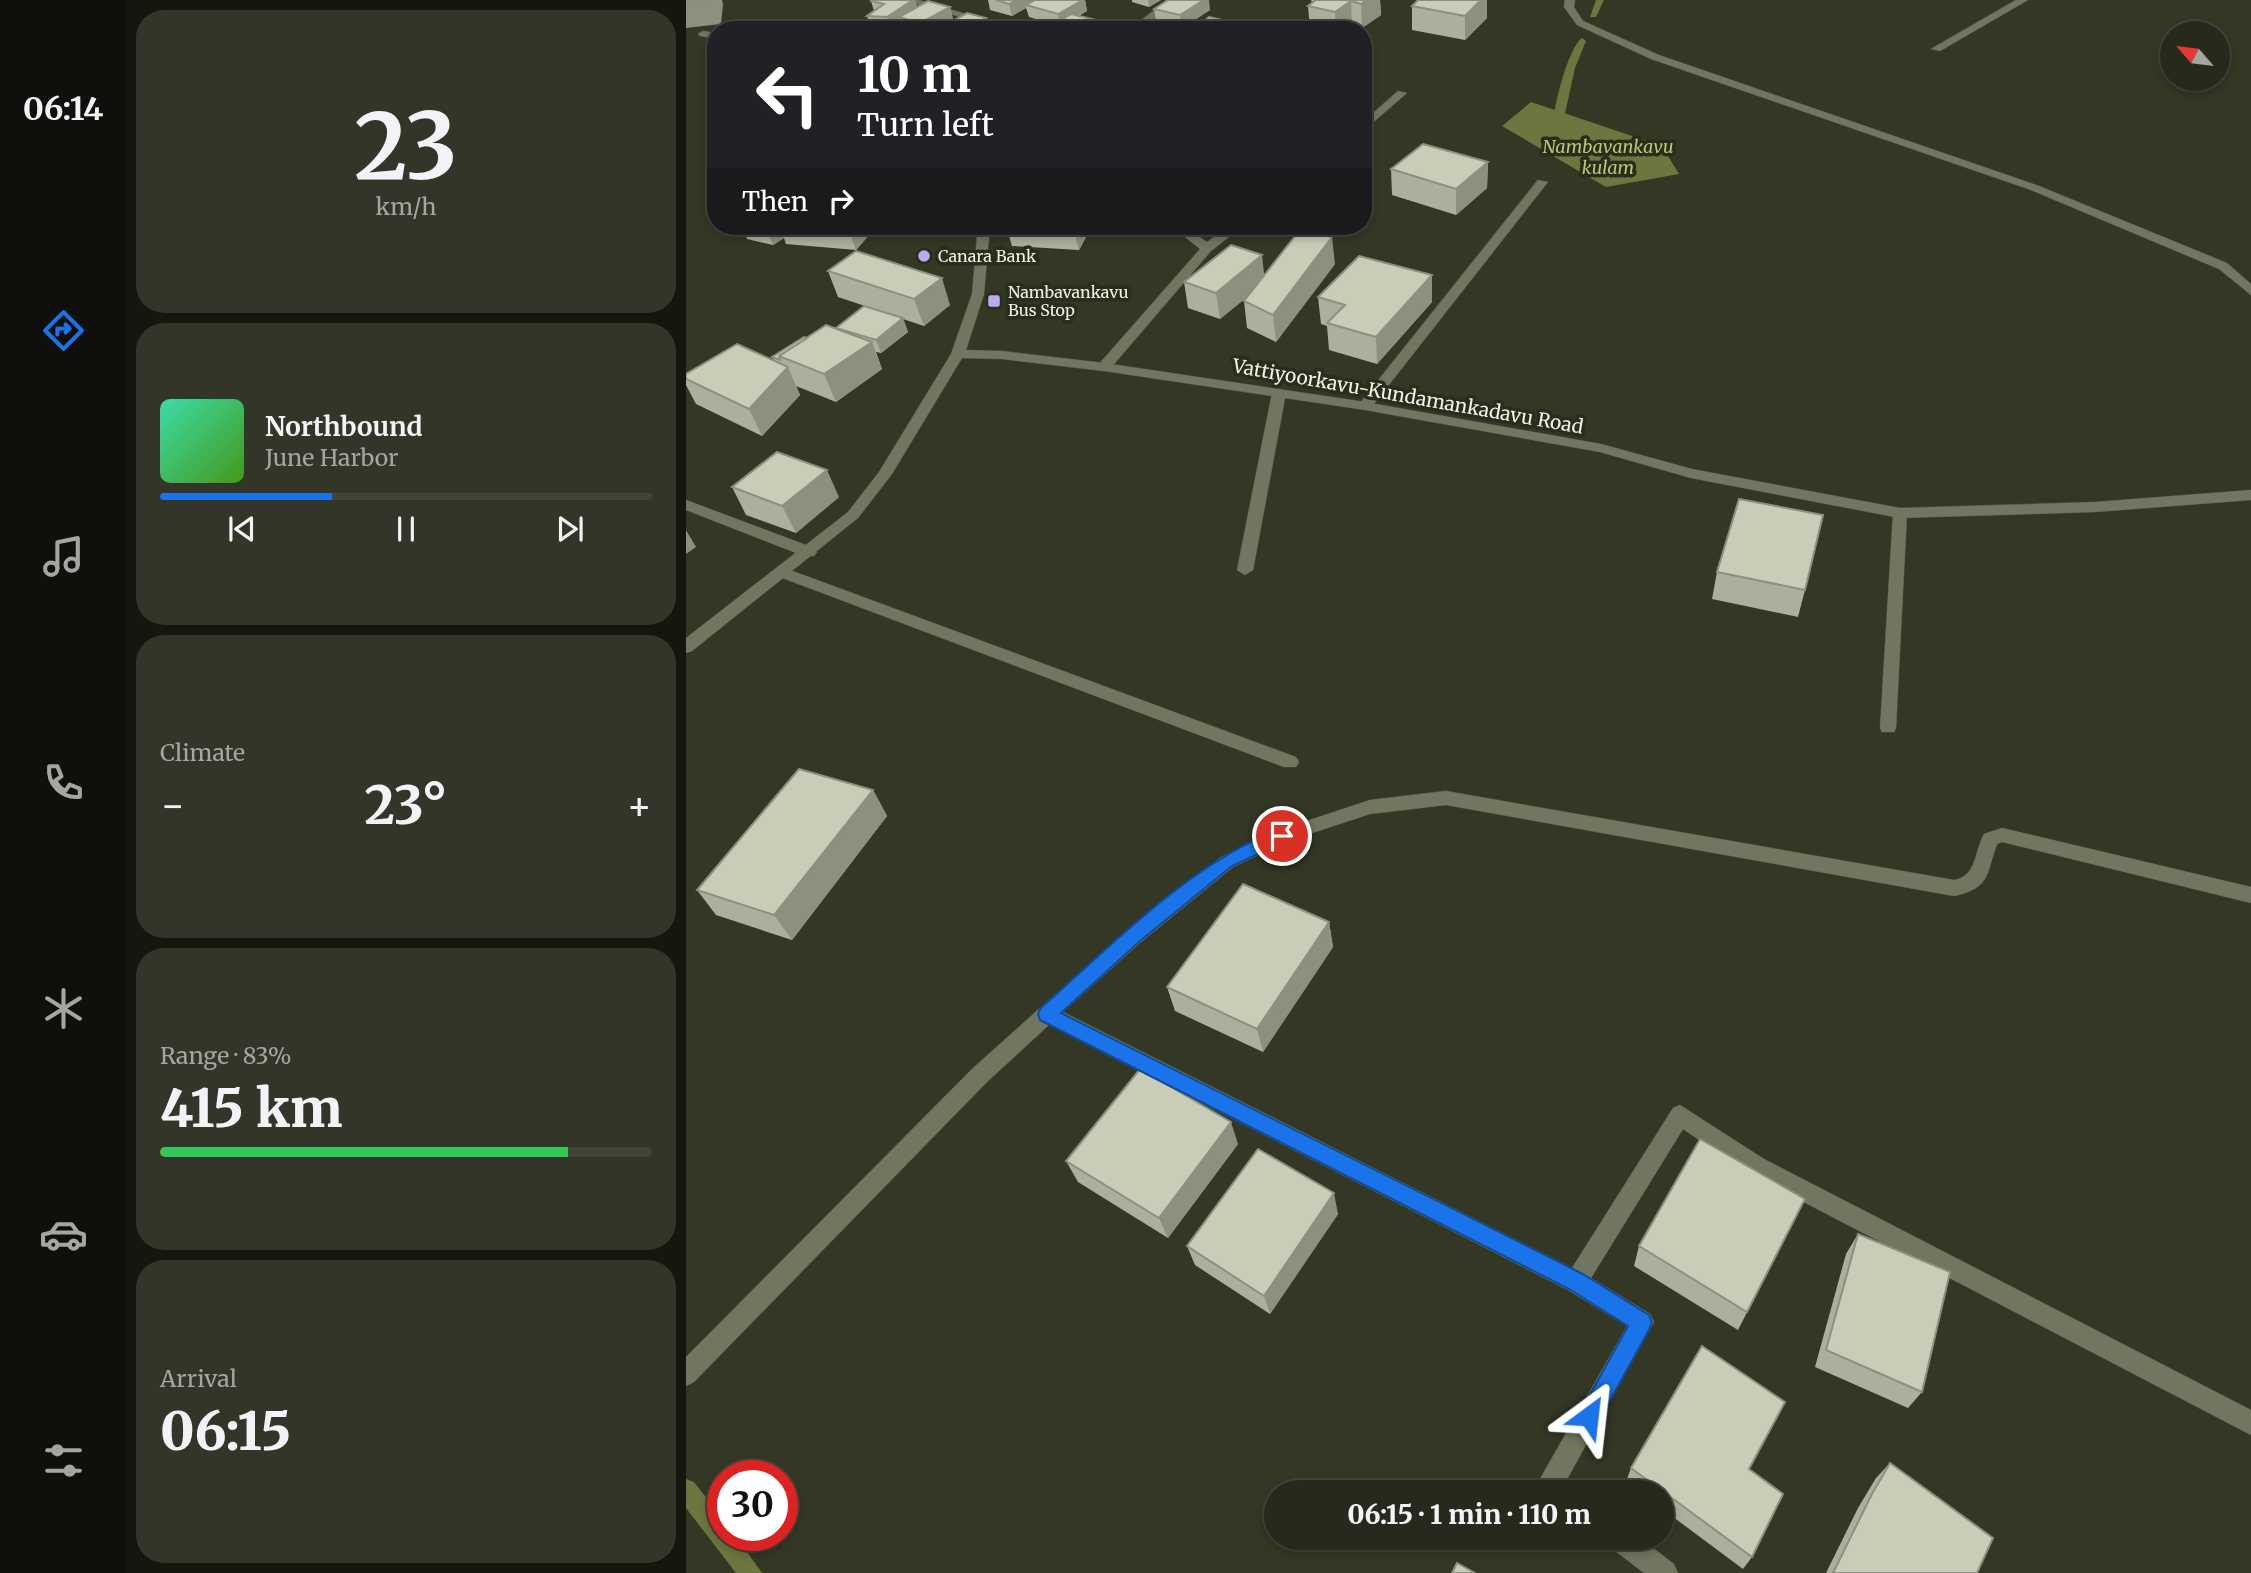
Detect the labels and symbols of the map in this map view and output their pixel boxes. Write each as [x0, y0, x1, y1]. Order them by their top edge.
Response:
north arrow [2160, 21, 2230, 91]
water label: Nambavankavu kulam [1542, 135, 1674, 179]
place label: Canara Bank [938, 246, 1037, 266]
marker: Canara Bank [916, 248, 932, 264]
place label: Nambavankavu Bus Stop [1008, 282, 1129, 320]
marker: Nambavankavu Bus Stop [986, 293, 1002, 309]
street label: Vattiyoorkavu-Kundamankadavu Road [1230, 353, 1585, 439]
pin [1252, 806, 1312, 866]
position arrow [1552, 1379, 1626, 1453]
speed limit sign: 30 [707, 1460, 798, 1551]

